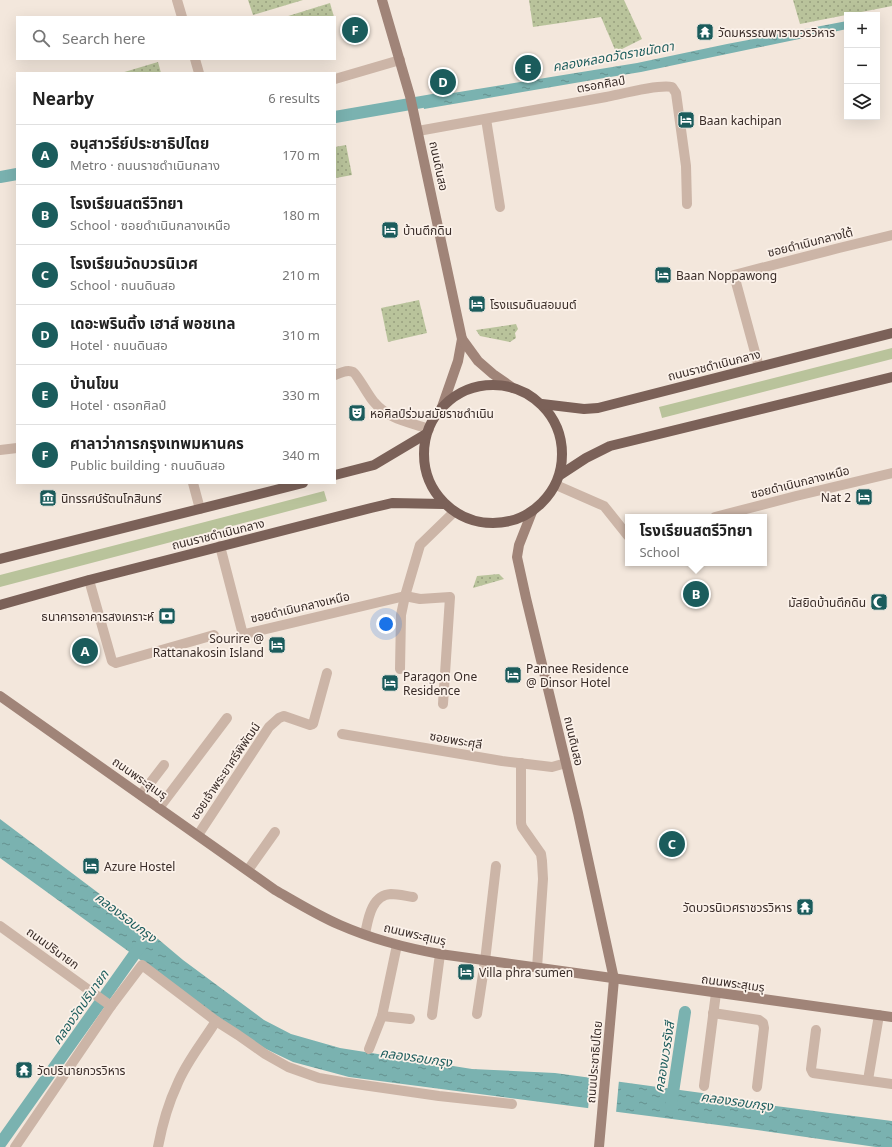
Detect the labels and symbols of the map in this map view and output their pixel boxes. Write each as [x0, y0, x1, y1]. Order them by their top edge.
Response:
pin: F [342, 15, 368, 45]
temple icon: วัดมหรรณพารามวรวิหาร [695, 22, 715, 42]
place label: วัดมหรรณพารามวรวิหาร [718, 24, 835, 41]
water label: คลองหลอดวัดราชนัดดา [551, 36, 676, 76]
pin: E [515, 53, 541, 83]
pin: D [430, 67, 456, 97]
street label: ตรอกศิลป์ [575, 71, 627, 97]
hotel icon: Baan kachipan [676, 110, 696, 130]
place label: Baan kachipan [699, 112, 782, 129]
street label: ถนนดินสอ [425, 140, 453, 193]
hotel icon: บ้านตึกดิน [380, 220, 400, 240]
place label: บ้านตึกดิน [403, 222, 452, 239]
street label: ซอยดำเนินกลางใต้ [766, 223, 854, 261]
hotel icon: Baan Noppawong [653, 265, 673, 285]
place label: Baan Noppawong [676, 267, 777, 284]
hotel icon: โรงแรมดินสอมนต์ [467, 294, 487, 314]
place label: โรงแรมดินสอมนต์ [490, 296, 577, 313]
street label: ถนนราชดำเนินกลาง [666, 345, 762, 385]
theatre icon: หอศิลป์ร่วมสมัยราชดำเนิน [347, 403, 367, 423]
place label: หอศิลป์ร่วมสมัยราชดำเนิน [370, 405, 494, 422]
street label: ซอยดำเนินกลางเหนือ [749, 461, 851, 503]
hotel icon: Nat 2 [854, 487, 874, 507]
museum icon: นิทรรศน์รัตนโกสินทร์ [38, 488, 58, 508]
place label: Nat 2 [821, 489, 851, 506]
place label: นิทรรศน์รัตนโกสินทร์ [61, 490, 162, 507]
street label: ถนนราชดำเนินกลาง [170, 514, 266, 554]
pin: B [683, 579, 709, 609]
street label: ซอยดำเนินกลางเหนือ [249, 587, 351, 627]
mosque icon: มัสยิดบ้านตึกดิน [869, 592, 889, 612]
place label: มัสยิดบ้านตึกดิน [788, 594, 866, 611]
bank icon: ธนาคารอาคารสงเคราะห์ [157, 606, 177, 626]
place label: ธนาคารอาคารสงเคราะห์ [41, 608, 154, 625]
your location [376, 614, 396, 634]
place label: Sourire @ Rattanakosin Island [153, 630, 264, 661]
hotel icon: Sourire @ Rattanakosin Island [267, 635, 287, 655]
pin: A [72, 636, 98, 666]
place label: Pannee Residence @ Dinsor Hotel [526, 660, 629, 691]
hotel icon: Pannee Residence @ Dinsor Hotel [503, 665, 523, 685]
place label: Paragon One Residence [403, 668, 477, 699]
hotel icon: Paragon One Residence [380, 673, 400, 693]
street label: ถนนดินสอ [560, 715, 588, 768]
street label: ซอยเจ้าพระยาศรีพิพัฒน์ [186, 719, 264, 823]
street label: ซอยพระศุลี [428, 727, 484, 753]
street label: ถนนพระสุเมรุ [109, 753, 171, 803]
pin: C [659, 829, 685, 859]
hotel icon: Azure Hostel [81, 856, 101, 876]
place label: Azure Hostel [104, 858, 175, 875]
water label: คลองรอบกรุง [92, 888, 161, 947]
temple icon: วัดบวรนิเวศราชวรวิหาร [795, 897, 815, 917]
place label: วัดบวรนิเวศราชวรวิหาร [683, 899, 792, 916]
street label: ถนนพระสุเมรุ [382, 919, 448, 949]
street label: ถนนปรินายก [23, 923, 83, 973]
hotel icon: Villa phra sumen [456, 962, 476, 982]
place label: Villa phra sumen [479, 964, 573, 981]
water label: คลองวัดปรินายก [48, 965, 113, 1048]
street label: ถนนพระสุเมรุ [700, 970, 766, 996]
water label: คลองบวรรังสี [650, 1018, 679, 1094]
street label: ถนนประชาธิปไตย [582, 1020, 606, 1104]
water label: คลองรอบกรุง [379, 1043, 454, 1071]
temple icon: วัดปรินายกวรวิหาร [14, 1060, 34, 1080]
place label: วัดปรินายกวรวิหาร [37, 1062, 126, 1079]
water label: คลองรอบกรุง [700, 1087, 775, 1115]

